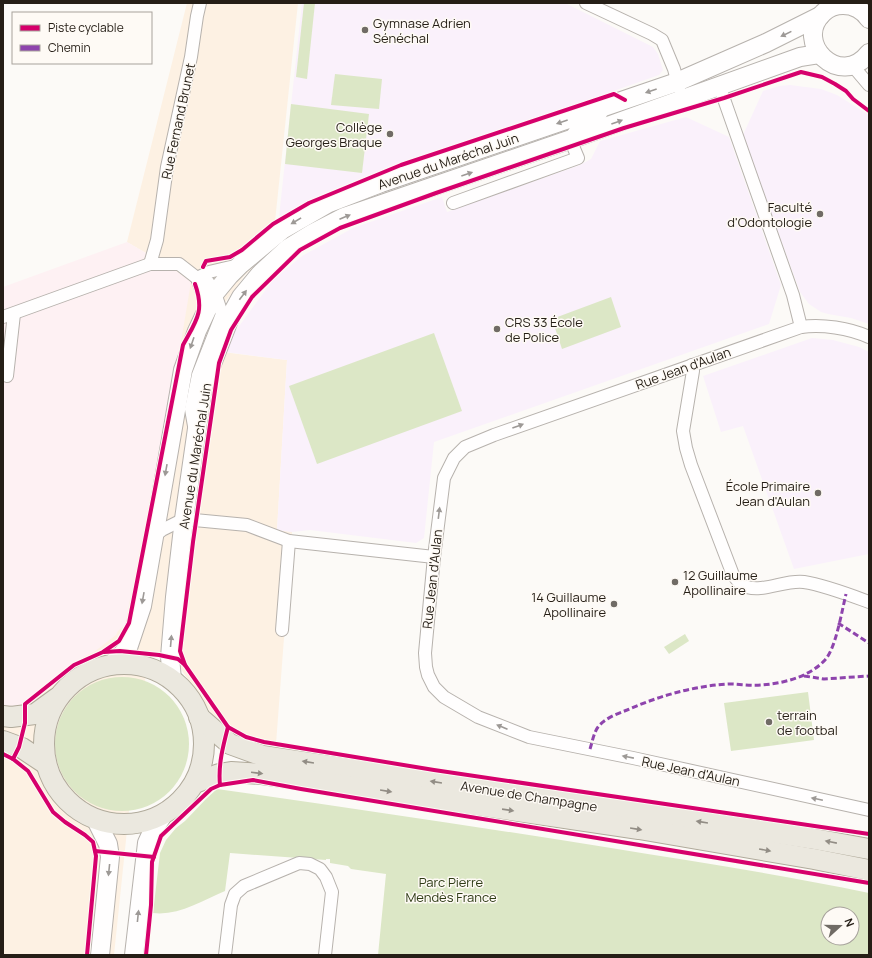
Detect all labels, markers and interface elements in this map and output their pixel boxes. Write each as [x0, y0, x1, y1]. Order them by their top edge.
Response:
legend [12, 12, 152, 64]
place label: Gymnase Adrien Sénéchal [373, 14, 471, 47]
text: Piste cyclable [48, 19, 124, 36]
marker: Gymnase Adrien Sénéchal [360, 25, 370, 35]
one-way arrow [780, 30, 791, 37]
text: Chemin [48, 39, 91, 56]
street label: Rue Fernand Brunet [157, 61, 199, 181]
one-way arrow [644, 88, 656, 94]
place label: Collège Georges Braque [286, 118, 382, 151]
one-way arrow [555, 119, 567, 125]
one-way arrow [611, 119, 623, 125]
street label: Avenue du Maréchal Juin [375, 128, 521, 194]
marker: Collège Georges Braque [385, 129, 395, 139]
one-way arrow [462, 171, 474, 177]
place label: Faculté d'Odontologie [727, 198, 812, 231]
marker: Faculté d'Odontologie [815, 209, 825, 219]
one-way arrow [339, 214, 351, 220]
one-way arrow [290, 218, 302, 225]
one-way arrow [239, 290, 247, 301]
place label: CRS 33 École de Police [505, 313, 583, 346]
marker: CRS 33 École de Police [492, 324, 502, 334]
one-way arrow [189, 338, 195, 350]
street label: Rue Jean d'Aulan [633, 342, 733, 394]
street label: Avenue du Maréchal Juin [175, 382, 215, 530]
one-way arrow [513, 423, 525, 429]
one-way arrow [163, 464, 169, 477]
place label: École Primaire Jean d'Aulan [726, 477, 810, 510]
marker: École Primaire Jean d'Aulan [813, 488, 823, 498]
one-way arrow [436, 507, 442, 519]
street label: Rue Jean d'Aulan [418, 528, 446, 630]
place label: 12 Guillaume Apollinaire [683, 566, 758, 599]
marker: 12 Guillaume Apollinaire [670, 577, 680, 587]
place label: 14 Guillaume Apollinaire [531, 588, 606, 621]
one-way arrow [140, 592, 146, 605]
marker: 14 Guillaume Apollinaire [609, 599, 619, 609]
one-way arrow [168, 635, 174, 647]
place label: terrain de footbal [777, 706, 838, 739]
marker: terrain de footbal [764, 717, 774, 727]
one-way arrow [495, 723, 507, 729]
street label: Rue Jean d'Aulan [640, 752, 742, 790]
one-way arrow [622, 754, 634, 760]
one-way arrow [302, 759, 314, 765]
one-way arrow [251, 770, 263, 777]
street label: Avenue de Champagne [459, 776, 599, 816]
one-way arrow [430, 779, 442, 785]
one-way arrow [380, 788, 392, 794]
one-way arrow [811, 795, 823, 801]
one-way arrow [502, 807, 514, 813]
one-way arrow [696, 819, 708, 825]
one-way arrow [630, 826, 642, 832]
one-way arrow [825, 839, 837, 845]
one-way arrow [759, 848, 771, 854]
one-way arrow [106, 864, 112, 876]
park label: Parc Pierre Mendès France [405, 873, 497, 906]
north arrow [820, 906, 860, 946]
one-way arrow [135, 910, 141, 922]
text: N [841, 916, 858, 929]

